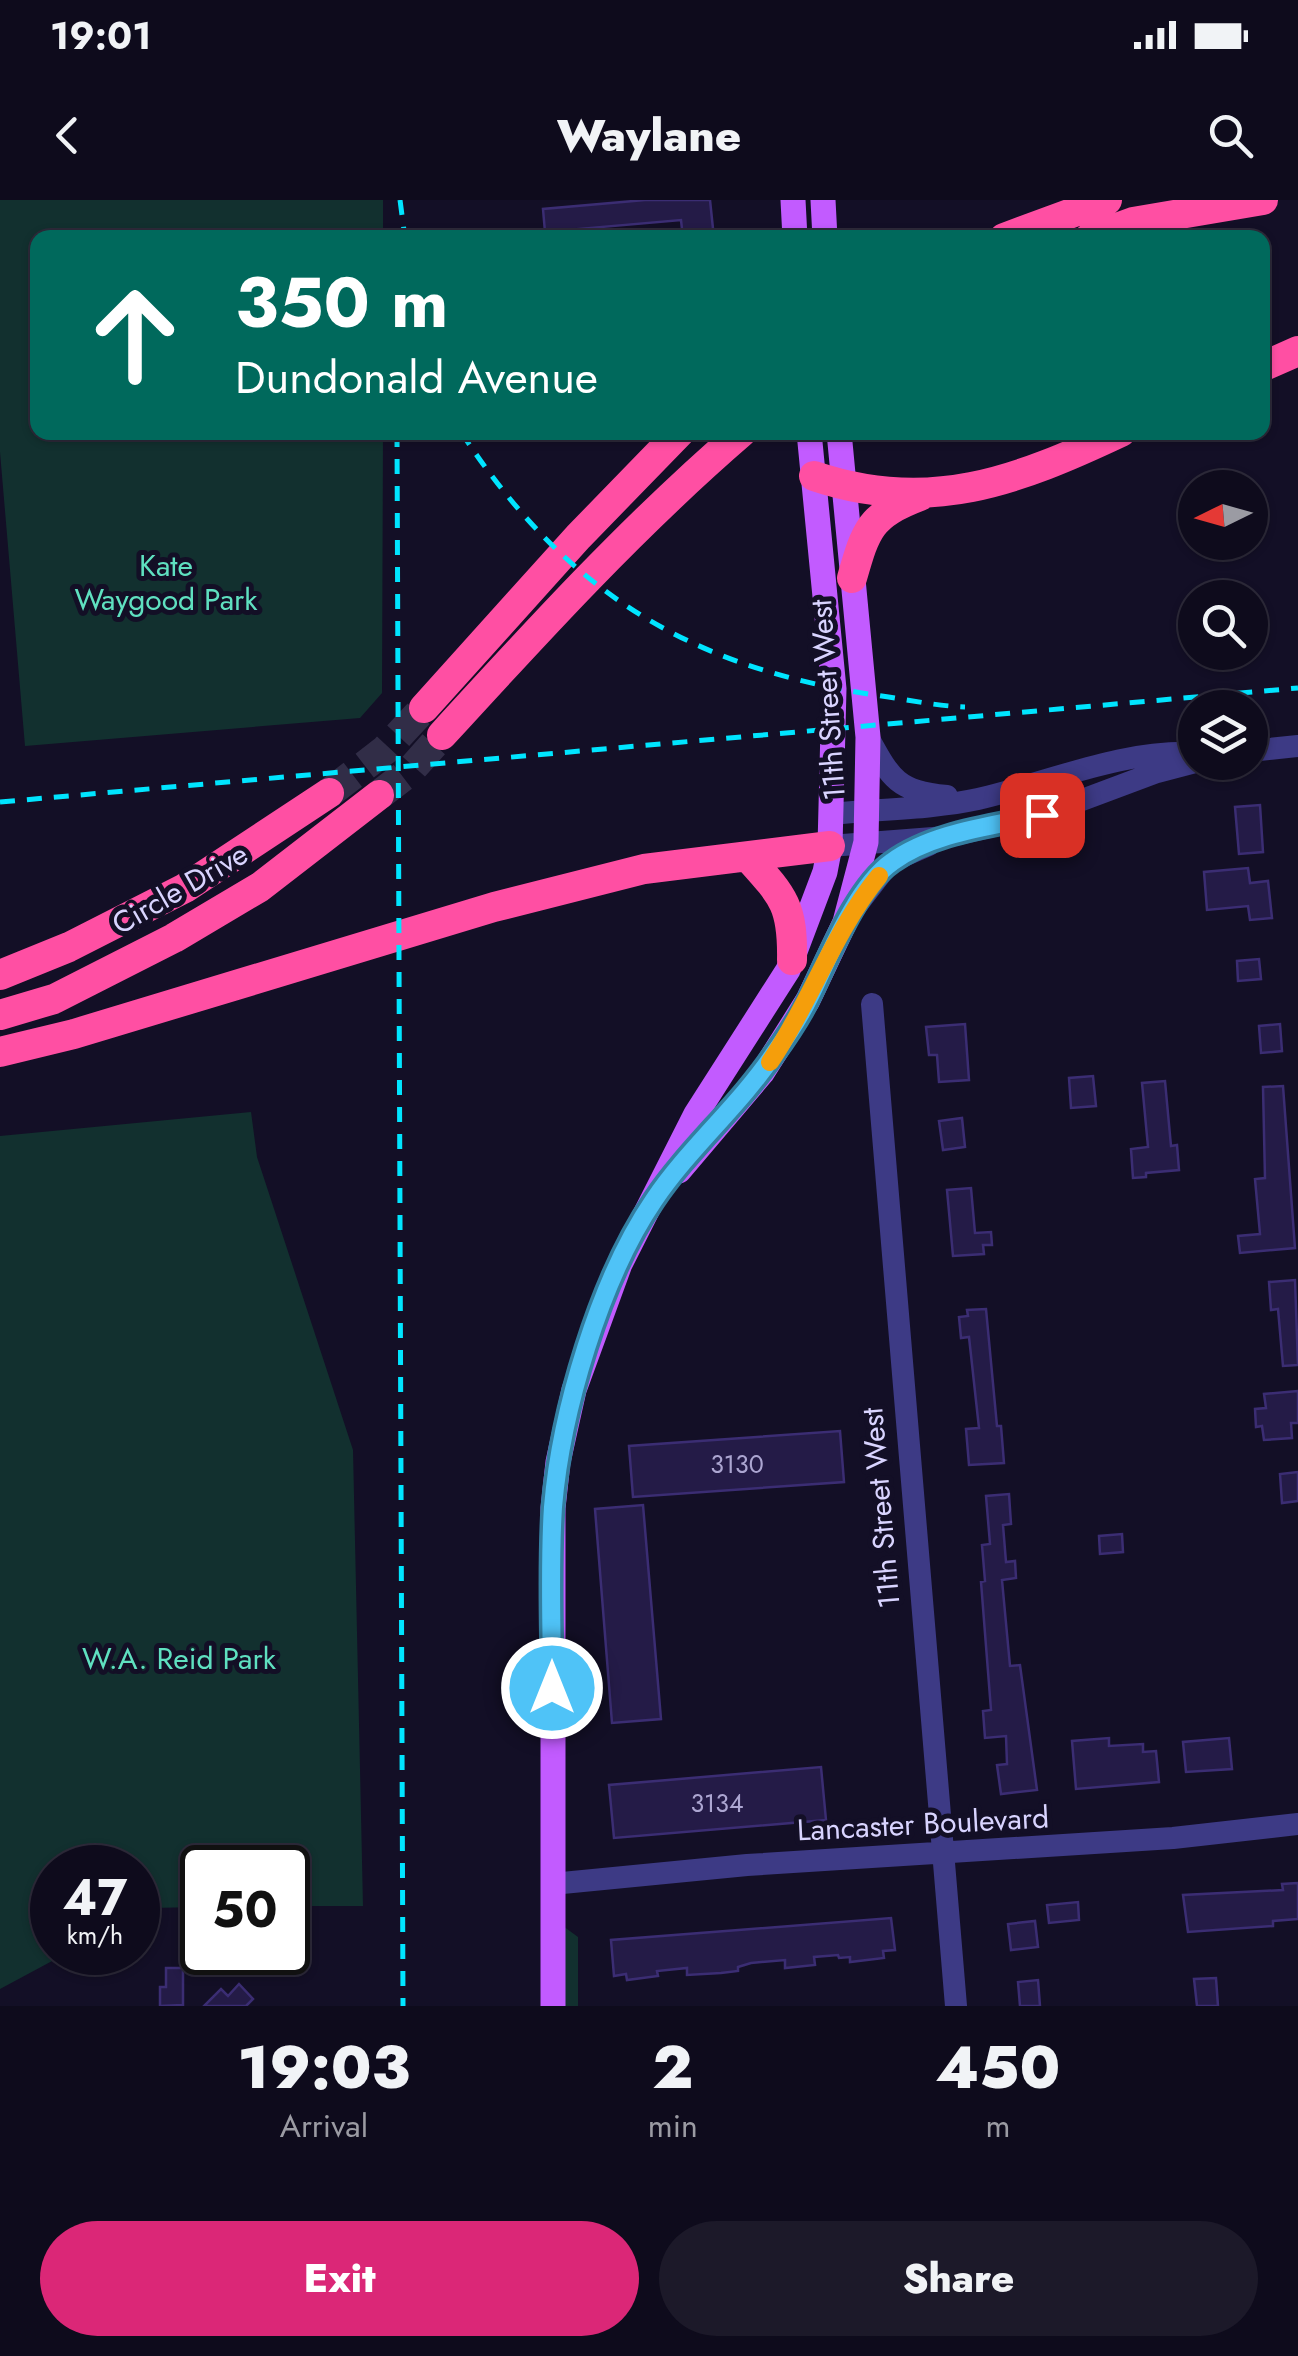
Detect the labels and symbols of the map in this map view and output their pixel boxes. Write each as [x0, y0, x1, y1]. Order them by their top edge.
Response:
north arrow [1178, 470, 1268, 560]
park label: Kate Waygood Park [74, 544, 258, 621]
street label: 11th Street West [799, 597, 856, 802]
pin [1000, 773, 1085, 858]
street label: Circle Drive [104, 832, 256, 945]
street label: 11th Street West [850, 1405, 911, 1610]
house number: 3130 [710, 1446, 764, 1482]
position arrow [500, 1636, 604, 1740]
park label: W.A. Reid Park [82, 1637, 277, 1680]
house number: 3134 [690, 1785, 744, 1821]
street label: Lancaster Boulevard [796, 1795, 1050, 1852]
speed limit sign: 50 [180, 1845, 310, 1975]

